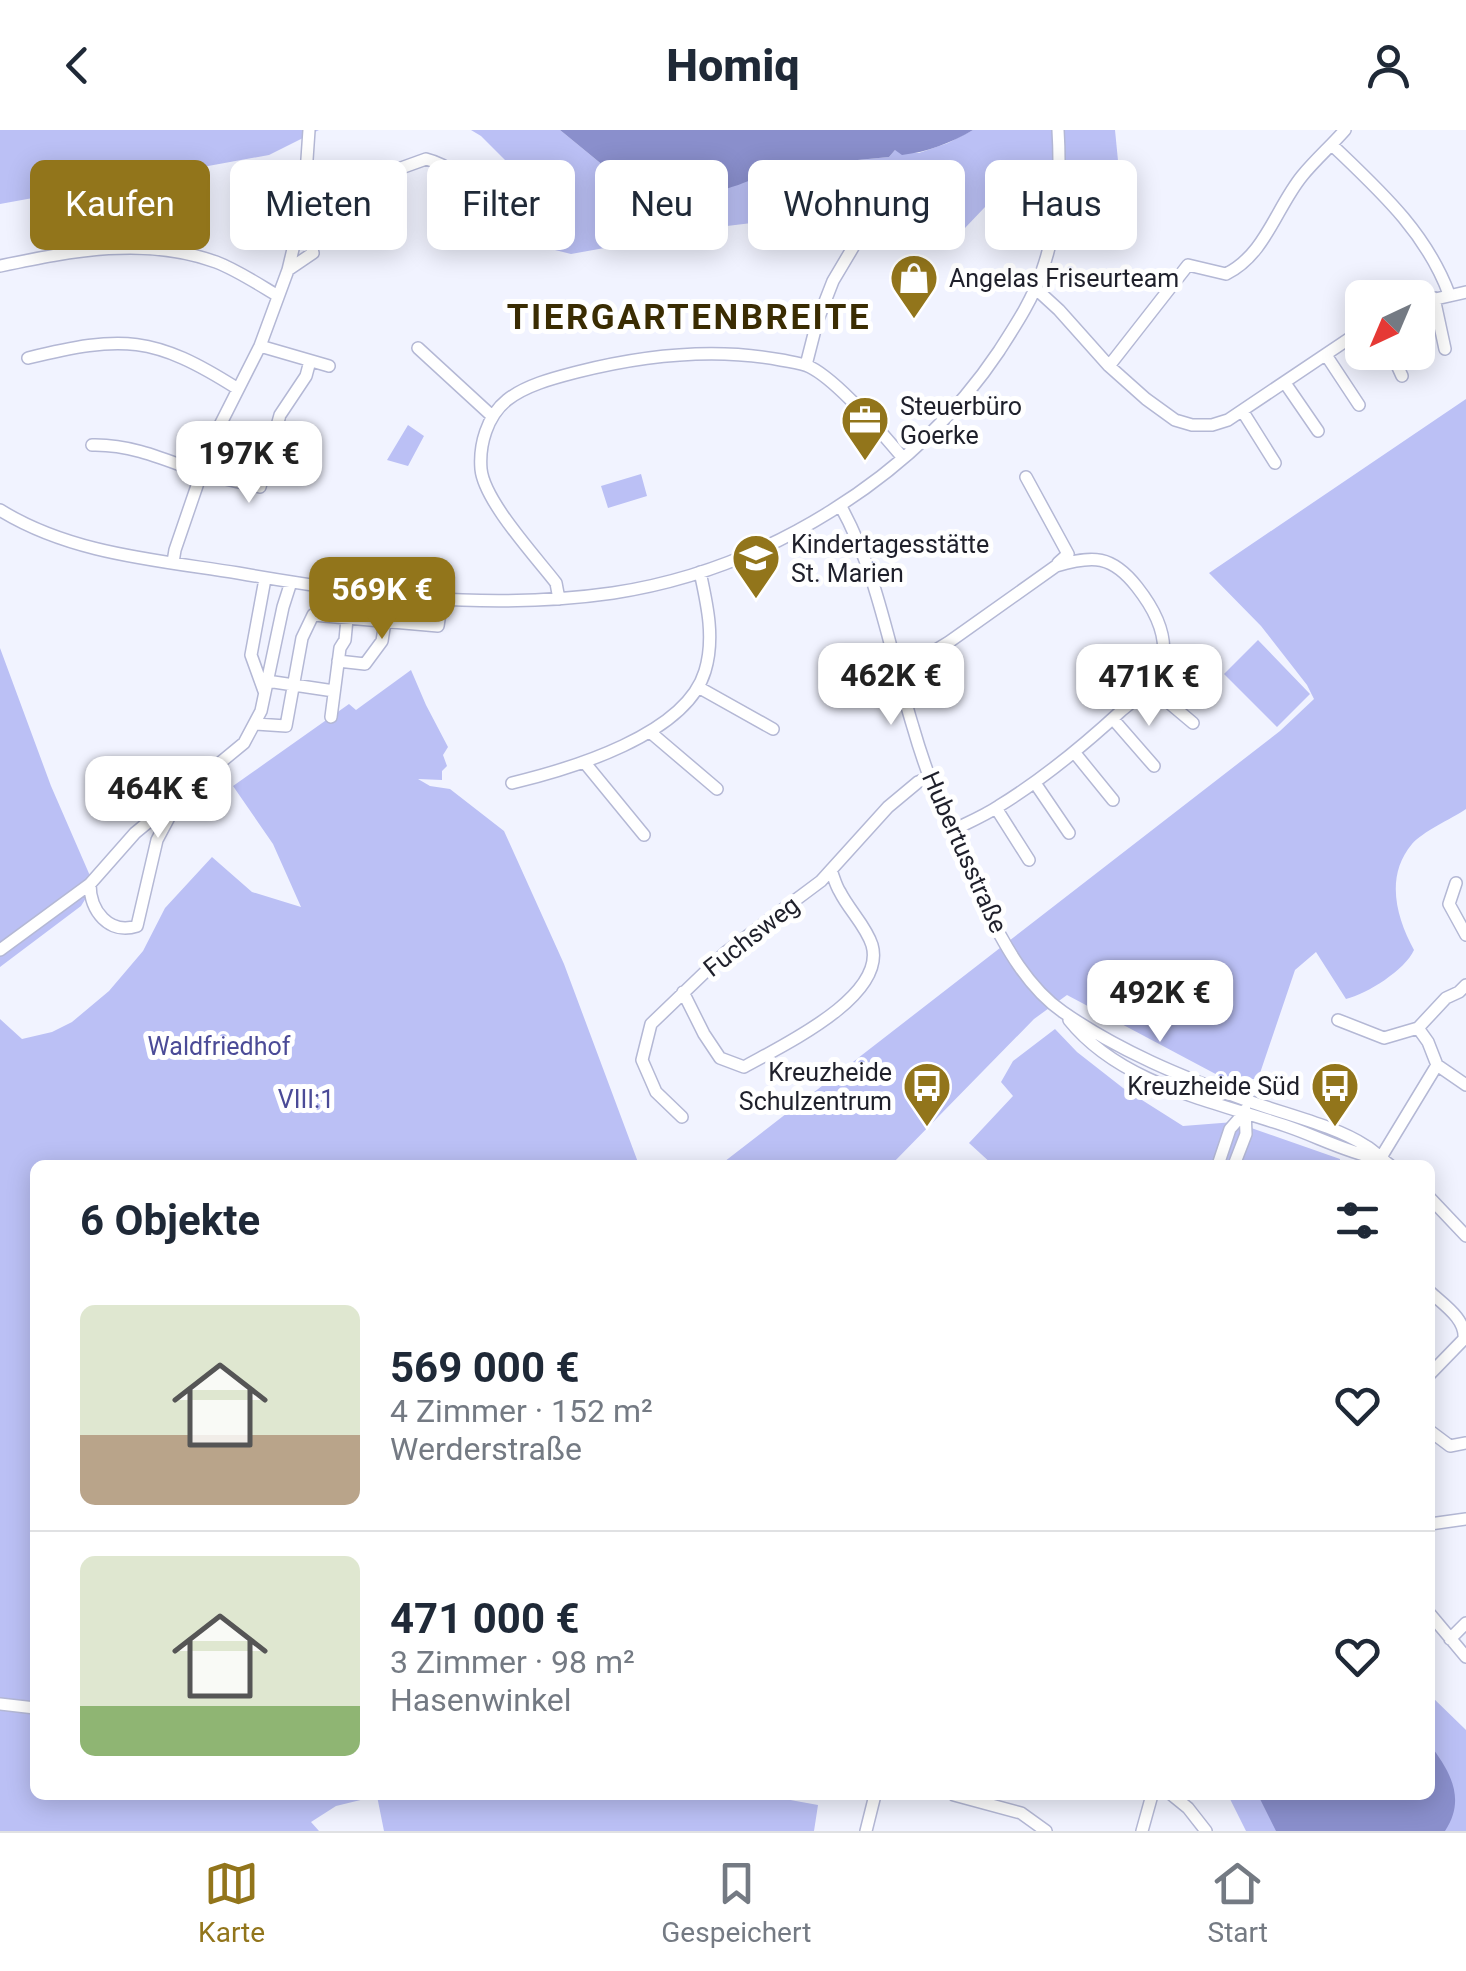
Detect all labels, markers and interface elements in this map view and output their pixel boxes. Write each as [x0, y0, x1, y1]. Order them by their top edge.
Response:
icon: back [50, 38, 105, 93]
icon: person [1361, 38, 1416, 93]
text: Homiq [666, 39, 800, 92]
chip: Kaufen [30, 160, 210, 250]
chip: Mieten [230, 160, 407, 250]
chip: Filter [427, 160, 575, 250]
chip: Neu [595, 160, 728, 250]
chip: Wohnung [748, 160, 965, 250]
chip: Haus [985, 160, 1137, 250]
shop icon: Angelas Friseurteam [888, 252, 940, 320]
place label: Angelas Friseurteam [949, 264, 1179, 293]
north arrow [1345, 280, 1435, 370]
map controls [1345, 280, 1435, 370]
district label: TIERGARTENBREITE [507, 297, 871, 338]
place label: Steuerbüro Goerke [900, 392, 1022, 450]
office icon: Steuerbüro Goerke [839, 394, 891, 462]
pin: 197K € [168, 421, 330, 506]
text: 197K € [198, 434, 300, 472]
place label: Kindertagesstätte St. Marien [791, 530, 989, 588]
school or university icon: Kindertagesstätte St. Marien [730, 532, 782, 600]
pin: 569K € [301, 557, 463, 642]
text: 569K € [331, 570, 433, 608]
pin: 462K € [810, 643, 972, 728]
pin: 471K € [1068, 644, 1230, 729]
text: 462K € [840, 656, 942, 694]
text: 471K € [1098, 657, 1200, 695]
pin: 464K € [77, 756, 239, 841]
street label: Hubertusstraße [916, 767, 1013, 937]
text: 464K € [107, 769, 209, 807]
street label: Fuchsweg [698, 890, 805, 983]
pin: 492K € [1079, 960, 1241, 1045]
text: 492K € [1109, 973, 1211, 1011]
park label: Waldfriedhof [148, 1032, 291, 1061]
place label: Kreuzheide Schulzentrum [739, 1058, 892, 1116]
bus stop icon: Kreuzheide Schulzentrum [901, 1060, 953, 1128]
bus stop icon: Kreuzheide Süd [1309, 1060, 1361, 1128]
place label: Kreuzheide Süd [1127, 1072, 1300, 1101]
park label: VIII:1 [278, 1085, 334, 1114]
icon: filters [1330, 1193, 1385, 1248]
text: 6 Objekte [80, 1196, 260, 1245]
text: 569 000 € [390, 1343, 580, 1392]
icon: home [160, 1345, 280, 1465]
icon: heart [1330, 1378, 1385, 1433]
text: 4 Zimmer · 152 m² [390, 1392, 653, 1430]
text: Werderstraße [390, 1430, 582, 1468]
text: 471 000 € [390, 1594, 580, 1643]
icon: home [160, 1596, 280, 1716]
icon: heart [1330, 1629, 1385, 1684]
text: 3 Zimmer · 98 m² [390, 1643, 635, 1681]
text: Hasenwinkel [390, 1681, 572, 1719]
tab: Karte [198, 1856, 265, 1949]
tab: Gespeichert [661, 1856, 811, 1949]
tab: Start [1208, 1856, 1268, 1949]

